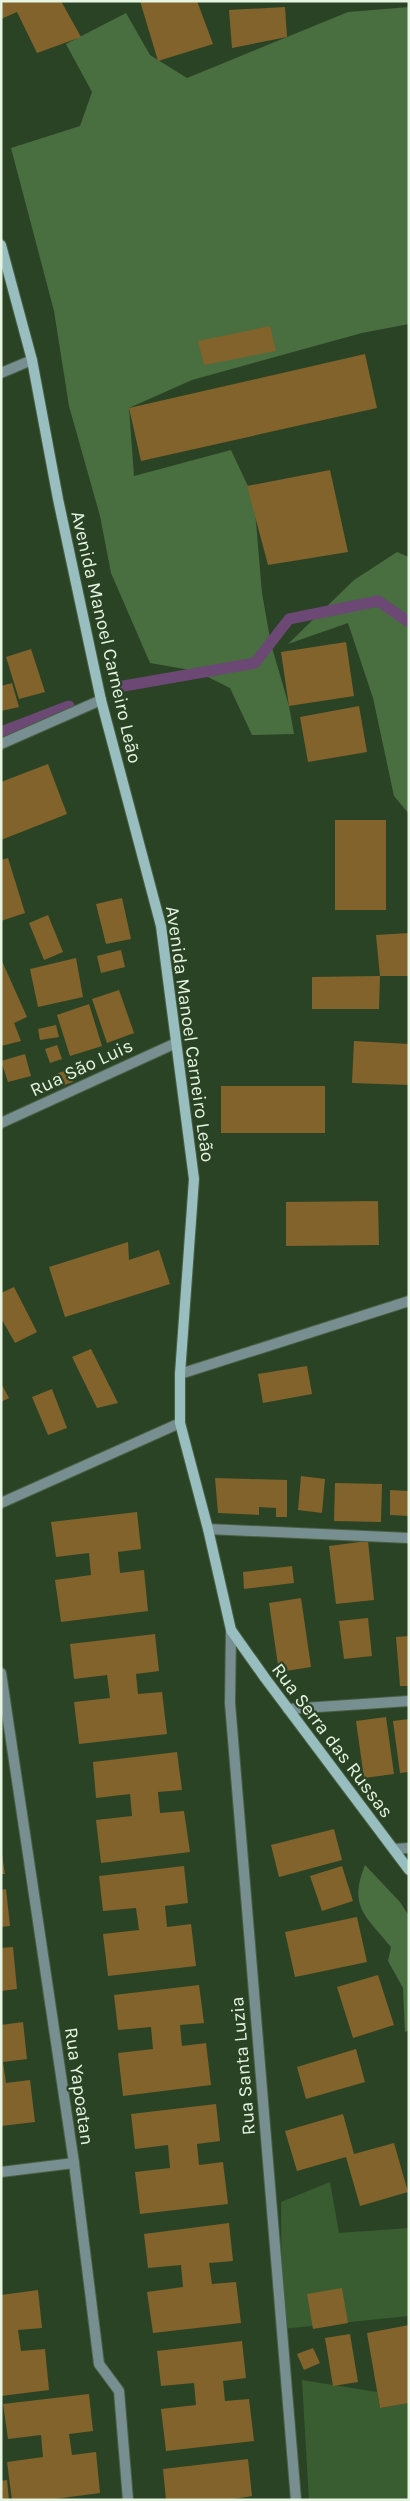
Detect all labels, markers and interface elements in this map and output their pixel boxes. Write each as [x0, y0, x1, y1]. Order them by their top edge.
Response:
street label: Avenida Manoel Carneiro Leão [66, 509, 146, 766]
street label: Avenida Manoel Carneiro Leão [161, 905, 219, 1164]
street label: Rua São Luis [26, 1034, 136, 1101]
street label: Rua Serra das Russas [267, 1659, 398, 1822]
street label: Rua Santa Luzia [226, 1996, 260, 2136]
street label: Rua Yapoatan [60, 2026, 98, 2147]

